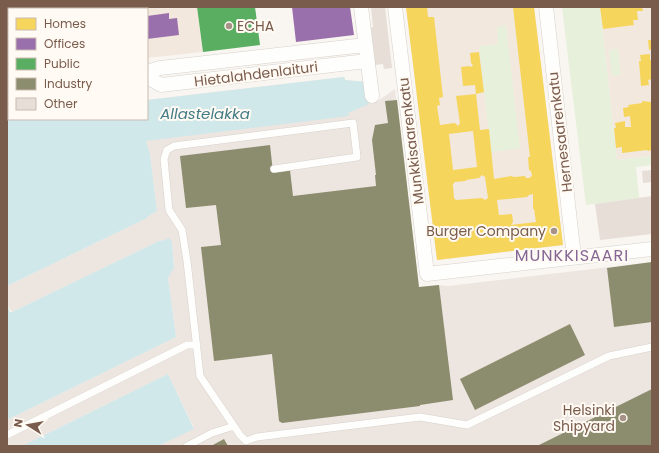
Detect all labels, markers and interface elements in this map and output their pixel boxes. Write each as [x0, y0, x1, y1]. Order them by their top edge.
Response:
legend [8, 8, 148, 120]
text: Homes [44, 15, 86, 32]
place label: ECHA [237, 16, 274, 36]
marker: ECHA [224, 21, 234, 31]
text: Offices [44, 35, 85, 52]
text: Public [44, 55, 80, 72]
street label: Hietalahdenlaituri [193, 56, 319, 92]
street label: Hernesaarenkatu [543, 71, 577, 193]
text: Industry [44, 75, 93, 92]
street label: Munkkisaarenkatu [393, 76, 429, 206]
text: Other [44, 95, 78, 112]
water label: Allastelakka [159, 103, 250, 124]
place label: Burger Company [426, 221, 546, 241]
marker: Burger Company [549, 226, 559, 236]
district label: MUNKKISAARI [515, 244, 629, 267]
place label: Helsinki Shipyard [553, 400, 615, 436]
north arrow [8, 405, 48, 445]
marker: Helsinki Shipyard [618, 413, 628, 423]
text: N [10, 418, 27, 429]

